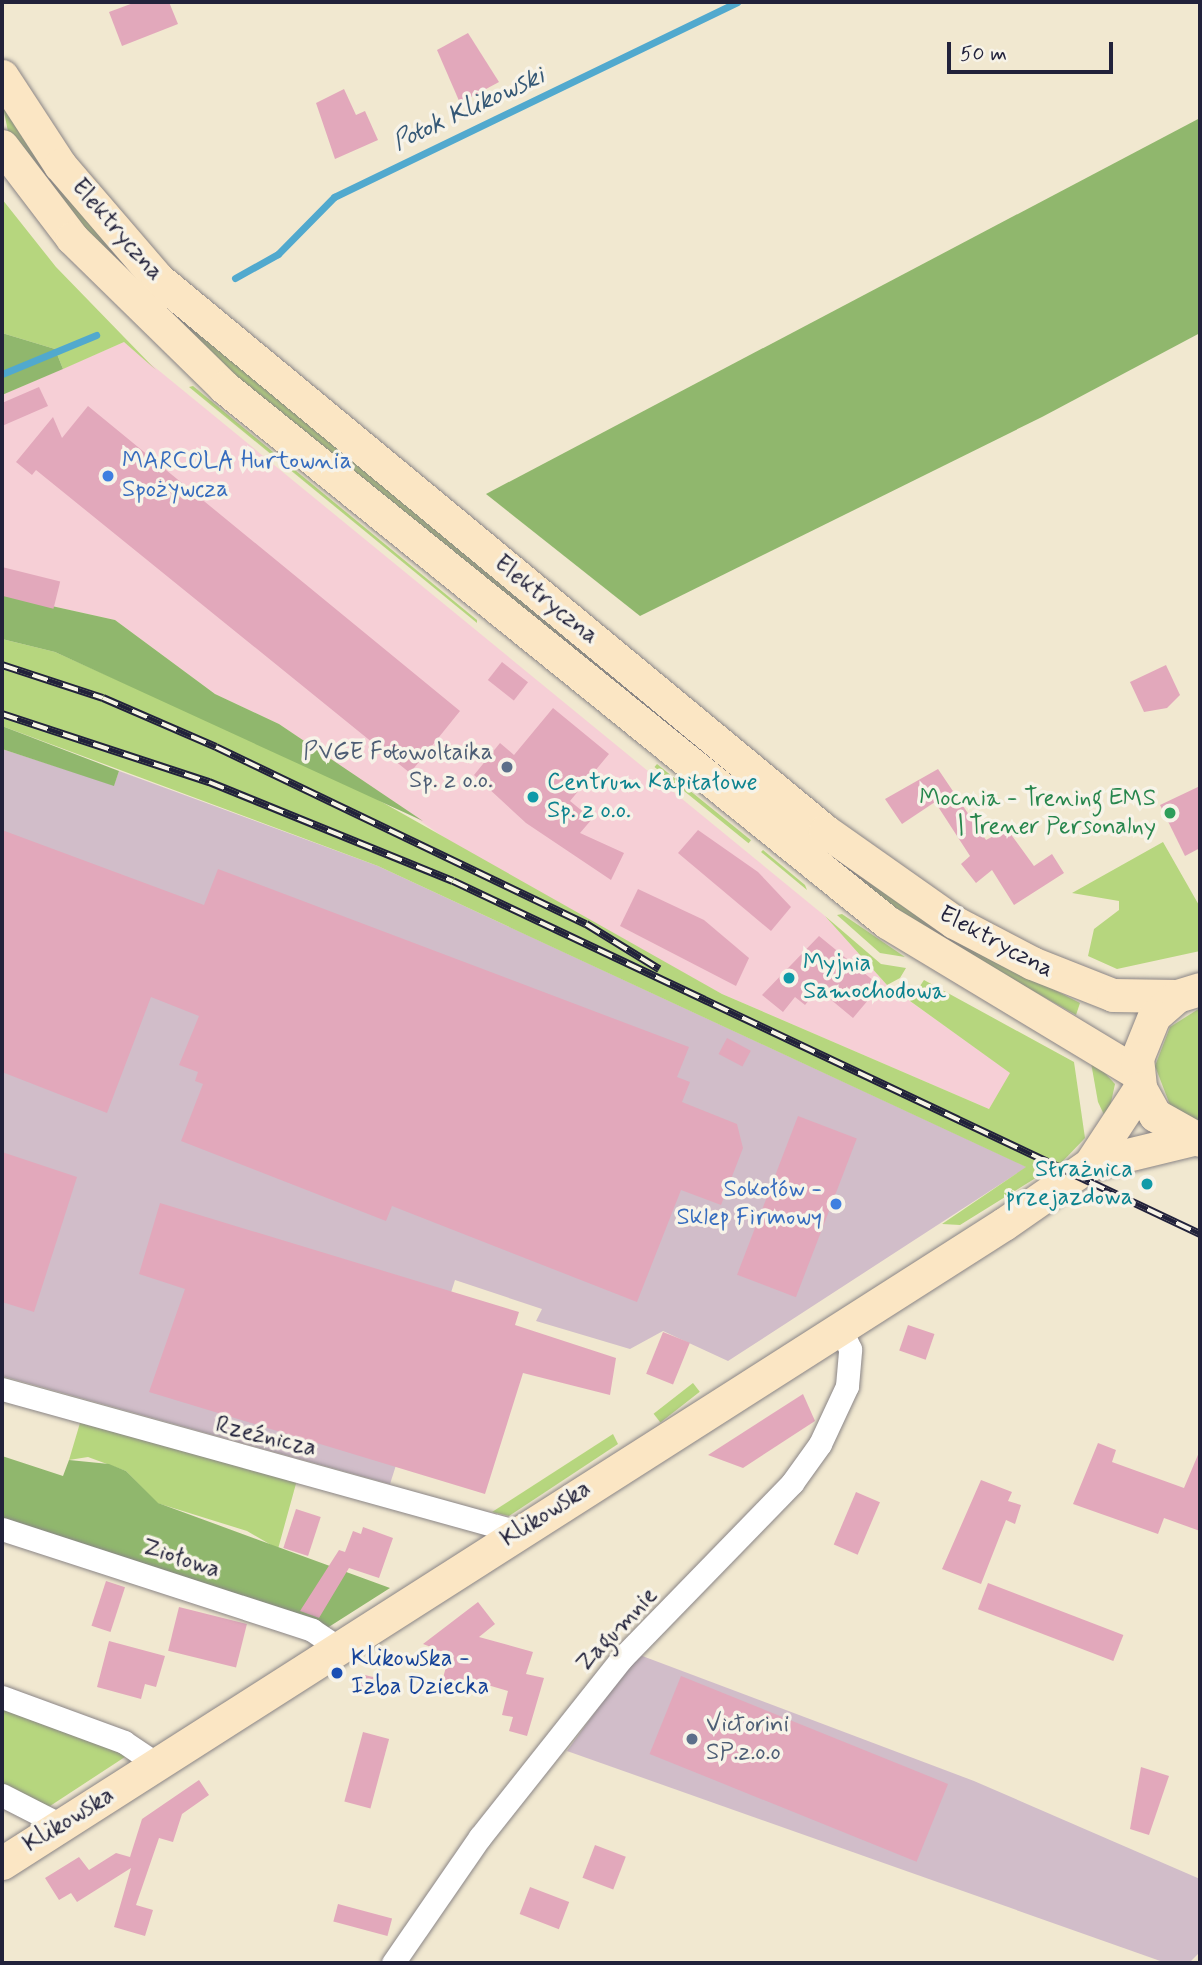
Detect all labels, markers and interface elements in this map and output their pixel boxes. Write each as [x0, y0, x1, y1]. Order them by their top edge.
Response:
scale bar [950, 28, 1116, 72]
text: 50 m [960, 40, 1007, 68]
water label: Potok Klikowski [388, 61, 550, 159]
street label: Elektryczna [65, 173, 169, 287]
place label: MARCOLA Hurtownia Spożywcza [122, 448, 346, 504]
marker: MARCOLA Hurtownia Spożywcza [100, 468, 116, 484]
street label: Elektryczna [488, 549, 604, 651]
place label: PVGE Fotowoltaika Sp. z o.o. [301, 739, 493, 795]
marker: PVGE Fotowoltaika Sp. z o.o. [499, 759, 515, 775]
place label: Centrum Kapitałowe Sp. z o.o. [547, 769, 765, 825]
place label: Mocnia - Trening EMS | Trener Personalny [919, 785, 1156, 841]
marker: Centrum Kapitałowe Sp. z o.o. [525, 789, 541, 805]
marker: Mocnia - Trening EMS | Trener Personalny [1162, 805, 1178, 821]
street label: Elektryczna [934, 900, 1058, 984]
place label: Myjnia Samochodowa [803, 950, 946, 1006]
marker: Myjnia Samochodowa [781, 970, 797, 986]
place label: Strażnica przejazdowa [1006, 1156, 1133, 1212]
place label: Sokołów - Sklep Firmowy [670, 1176, 822, 1232]
marker: Strażnica przejazdowa [1139, 1176, 1155, 1192]
marker: Sokołów - Sklep Firmowy [828, 1196, 844, 1212]
street label: Rzeźnicza [212, 1411, 320, 1463]
street label: Klikowska [496, 1474, 596, 1554]
street label: Ziołowa [138, 1533, 224, 1585]
street label: Zagumnie [570, 1582, 664, 1678]
place label: Klikowska - Izba Dziecka [351, 1645, 490, 1701]
marker: Klikowska - Izba Dziecka [329, 1665, 345, 1681]
place label: Victorini SP.z.o.o [706, 1711, 789, 1767]
marker: Victorini SP.z.o.o [684, 1731, 700, 1747]
street label: Klikowska [18, 1781, 120, 1859]

